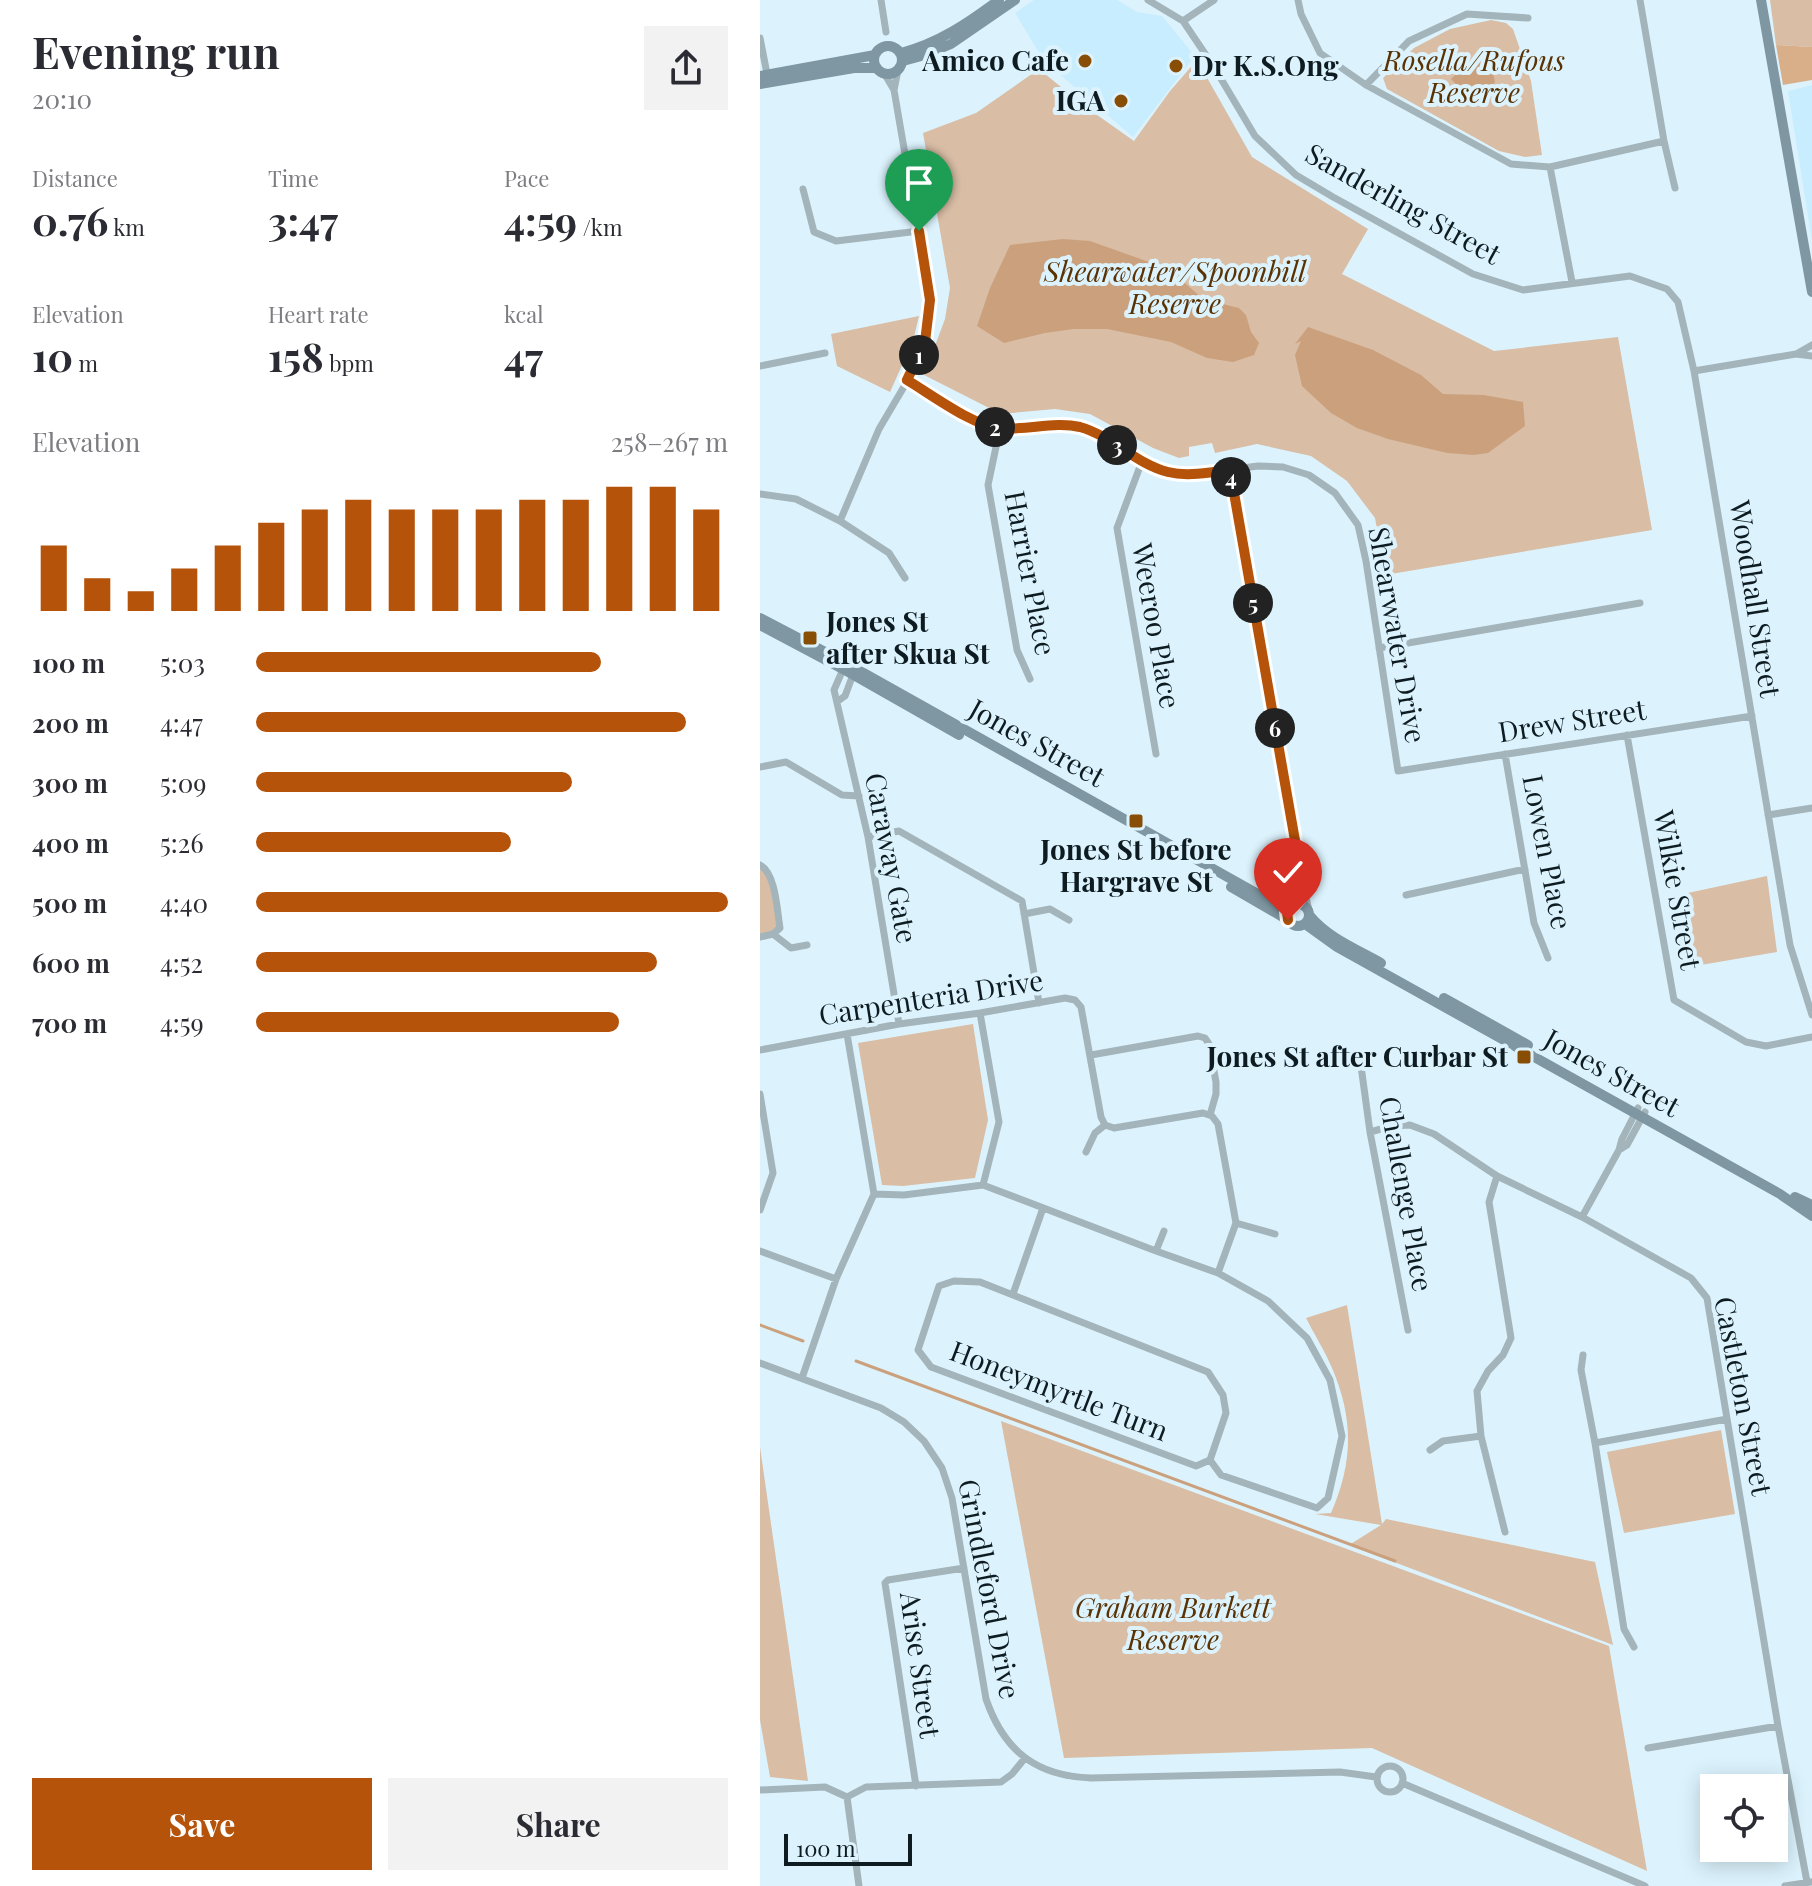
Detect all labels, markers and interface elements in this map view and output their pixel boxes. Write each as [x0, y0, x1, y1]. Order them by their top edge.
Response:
text: Evening run [32, 21, 280, 80]
button: share [644, 26, 728, 110]
place label: Amico Cafe [921, 41, 1069, 78]
park label: Rosella/Rufous Reserve [1382, 41, 1565, 110]
place label: Dr K.S.Ong [1192, 46, 1339, 83]
marker: Amico Cafe [1076, 52, 1094, 70]
marker: Dr K.S.Ong [1167, 57, 1185, 75]
text: 20:10 [32, 81, 92, 116]
place label: IGA [1056, 81, 1105, 118]
marker: IGA [1112, 92, 1130, 110]
street label: Sanderling Street [1300, 134, 1509, 272]
pin [885, 149, 953, 231]
icon: arrive [897, 161, 941, 205]
text: Distance [32, 163, 118, 193]
text: Time [268, 163, 319, 193]
text: Pace [504, 163, 550, 193]
text: 0.76 [32, 193, 108, 246]
text: 3:47 [268, 193, 338, 246]
text: 4:59 [504, 193, 577, 246]
text: km [108, 212, 145, 242]
text: /km [577, 212, 623, 242]
park label: Shearwater/Spoonbill Reserve [1043, 252, 1307, 321]
text: Elevation [32, 299, 124, 329]
text: Heart rate [268, 299, 369, 329]
text: kcal [504, 299, 543, 329]
text: 10 [32, 329, 73, 382]
text: 158 [268, 329, 324, 382]
text: 47 [504, 329, 543, 382]
pin: 1 [899, 335, 939, 375]
text: 1 [915, 340, 923, 370]
text: m [73, 348, 98, 378]
text: bpm [324, 348, 374, 378]
pin: 2 [975, 407, 1015, 447]
text: 2 [989, 412, 1001, 442]
text: Elevation [32, 424, 140, 459]
text: 258–267 m [611, 424, 728, 459]
pin: 3 [1097, 425, 1137, 465]
text: 3 [1112, 430, 1122, 460]
pin: 4 [1211, 457, 1251, 497]
text: 4 [1225, 462, 1237, 492]
street label: Harrier Place [997, 487, 1066, 658]
street label: Woodhall Street [1722, 497, 1790, 701]
street label: Shearwater Drive [1361, 524, 1436, 746]
street label: Weeroo Place [1125, 539, 1190, 711]
pin: 5 [1233, 583, 1273, 623]
text: 5 [1248, 588, 1258, 618]
place label: Jones St after Skua St [825, 602, 990, 671]
marker: Jones St after Skua St [801, 629, 819, 647]
text: 100 m [32, 645, 105, 680]
text: 5:03 [160, 645, 205, 680]
street label: Jones Street [962, 689, 1113, 795]
street label: Drew Street [1495, 689, 1649, 749]
text: 200 m [32, 705, 109, 740]
text: 4:47 [160, 705, 203, 740]
pin: 6 [1255, 708, 1295, 748]
text: 6 [1269, 713, 1281, 743]
text: 300 m [32, 765, 108, 800]
text: 5:09 [160, 765, 207, 800]
street label: Caraway Gate [858, 769, 927, 946]
street label: Lowen Place [1515, 771, 1582, 932]
street label: Wilkie Street [1646, 806, 1711, 973]
marker: Jones St before Hargrave St [1127, 812, 1145, 830]
text: 400 m [32, 825, 109, 860]
text: 5:26 [160, 825, 204, 860]
place label: Jones St before Hargrave St [1039, 830, 1232, 899]
pin [1254, 838, 1322, 920]
icon: check [1266, 850, 1310, 894]
text: 500 m [32, 885, 107, 920]
text: 4:40 [160, 885, 208, 920]
text: 600 m [32, 945, 110, 980]
text: 4:52 [160, 945, 203, 980]
street label: Carpenteria Drive [816, 961, 1046, 1033]
text: 700 m [32, 1005, 107, 1040]
text: 4:59 [160, 1005, 204, 1040]
street label: Jones Street [1537, 1019, 1688, 1125]
place label: Jones St after Curbar St [1206, 1037, 1508, 1074]
marker: Jones St after Curbar St [1515, 1048, 1533, 1066]
street label: Challenge Place [1372, 1093, 1443, 1294]
street label: Castleton Street [1707, 1293, 1782, 1499]
street label: Honeymyrtle Turn [945, 1331, 1174, 1448]
street label: Grindleford Drive [951, 1476, 1030, 1702]
street label: Arise Street [893, 1588, 950, 1741]
park label: Graham Burkett Reserve [1075, 1588, 1273, 1657]
map controls [1700, 1774, 1788, 1862]
button: locate [1700, 1774, 1788, 1862]
button: Save [32, 1778, 372, 1870]
button: Share [388, 1778, 728, 1870]
scale bar [784, 1830, 912, 1866]
text: 100 m [796, 1833, 856, 1863]

